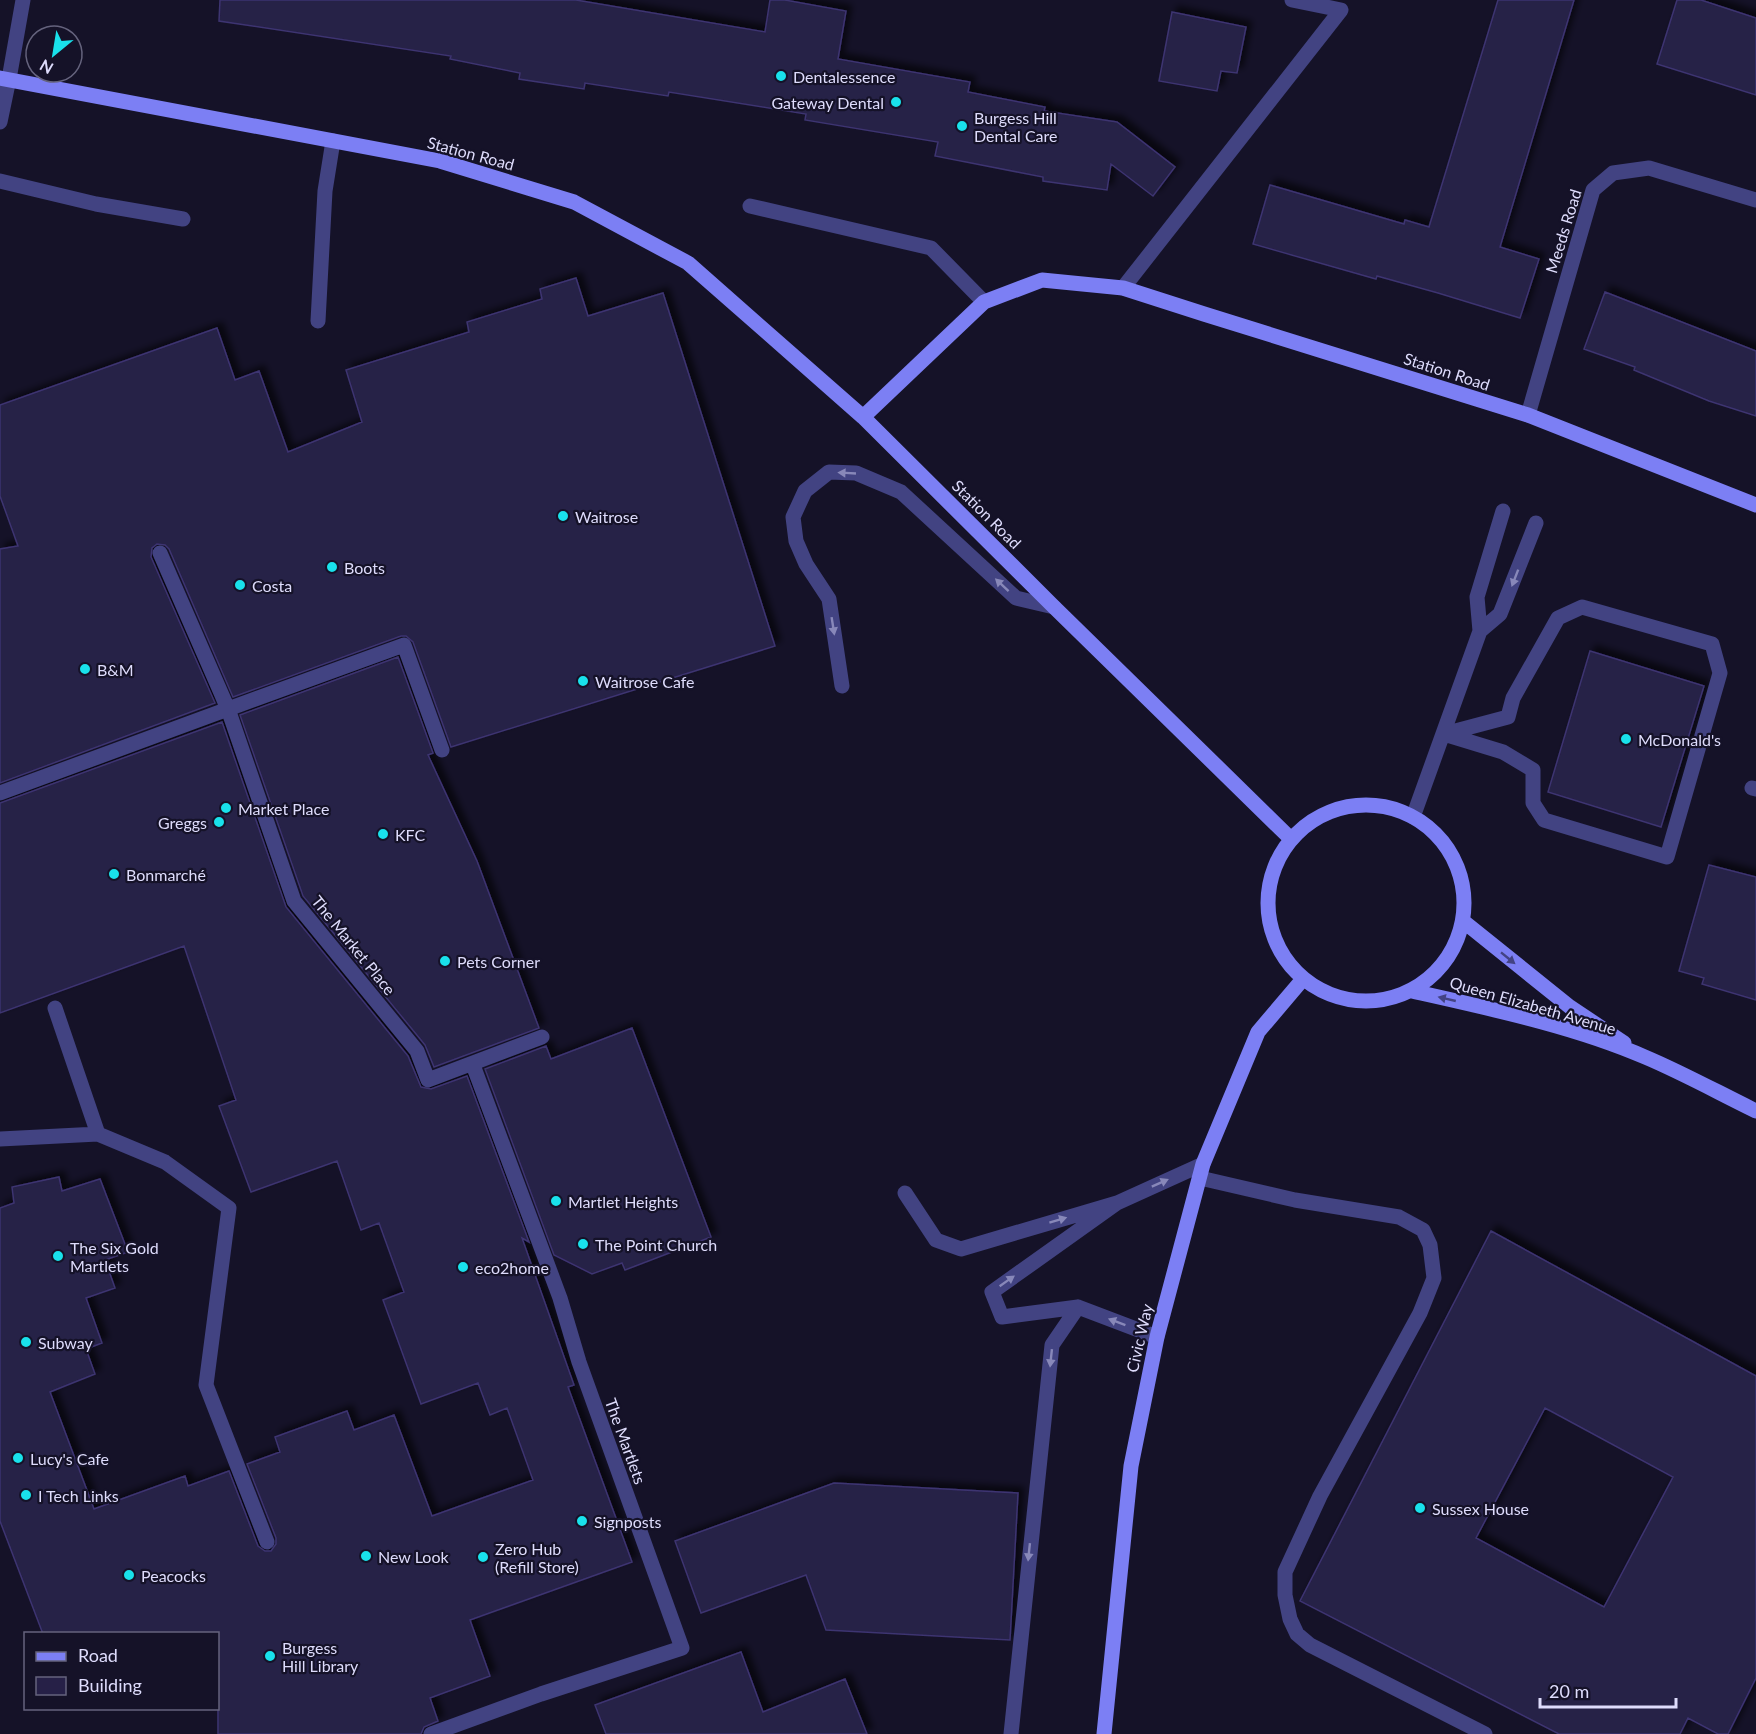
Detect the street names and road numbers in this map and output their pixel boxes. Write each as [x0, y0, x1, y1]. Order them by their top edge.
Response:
street label: Station Road [425, 132, 517, 174]
street label: Meeds Road [1541, 187, 1585, 275]
street label: Station Road [1402, 348, 1492, 394]
street label: Station Road [949, 476, 1025, 552]
street label: The Market Place [308, 891, 400, 999]
street label: Queen Elizabeth Avenue [1448, 972, 1618, 1038]
street label: Civic Way [1122, 1301, 1156, 1374]
street label: The Martlets [602, 1396, 650, 1486]

